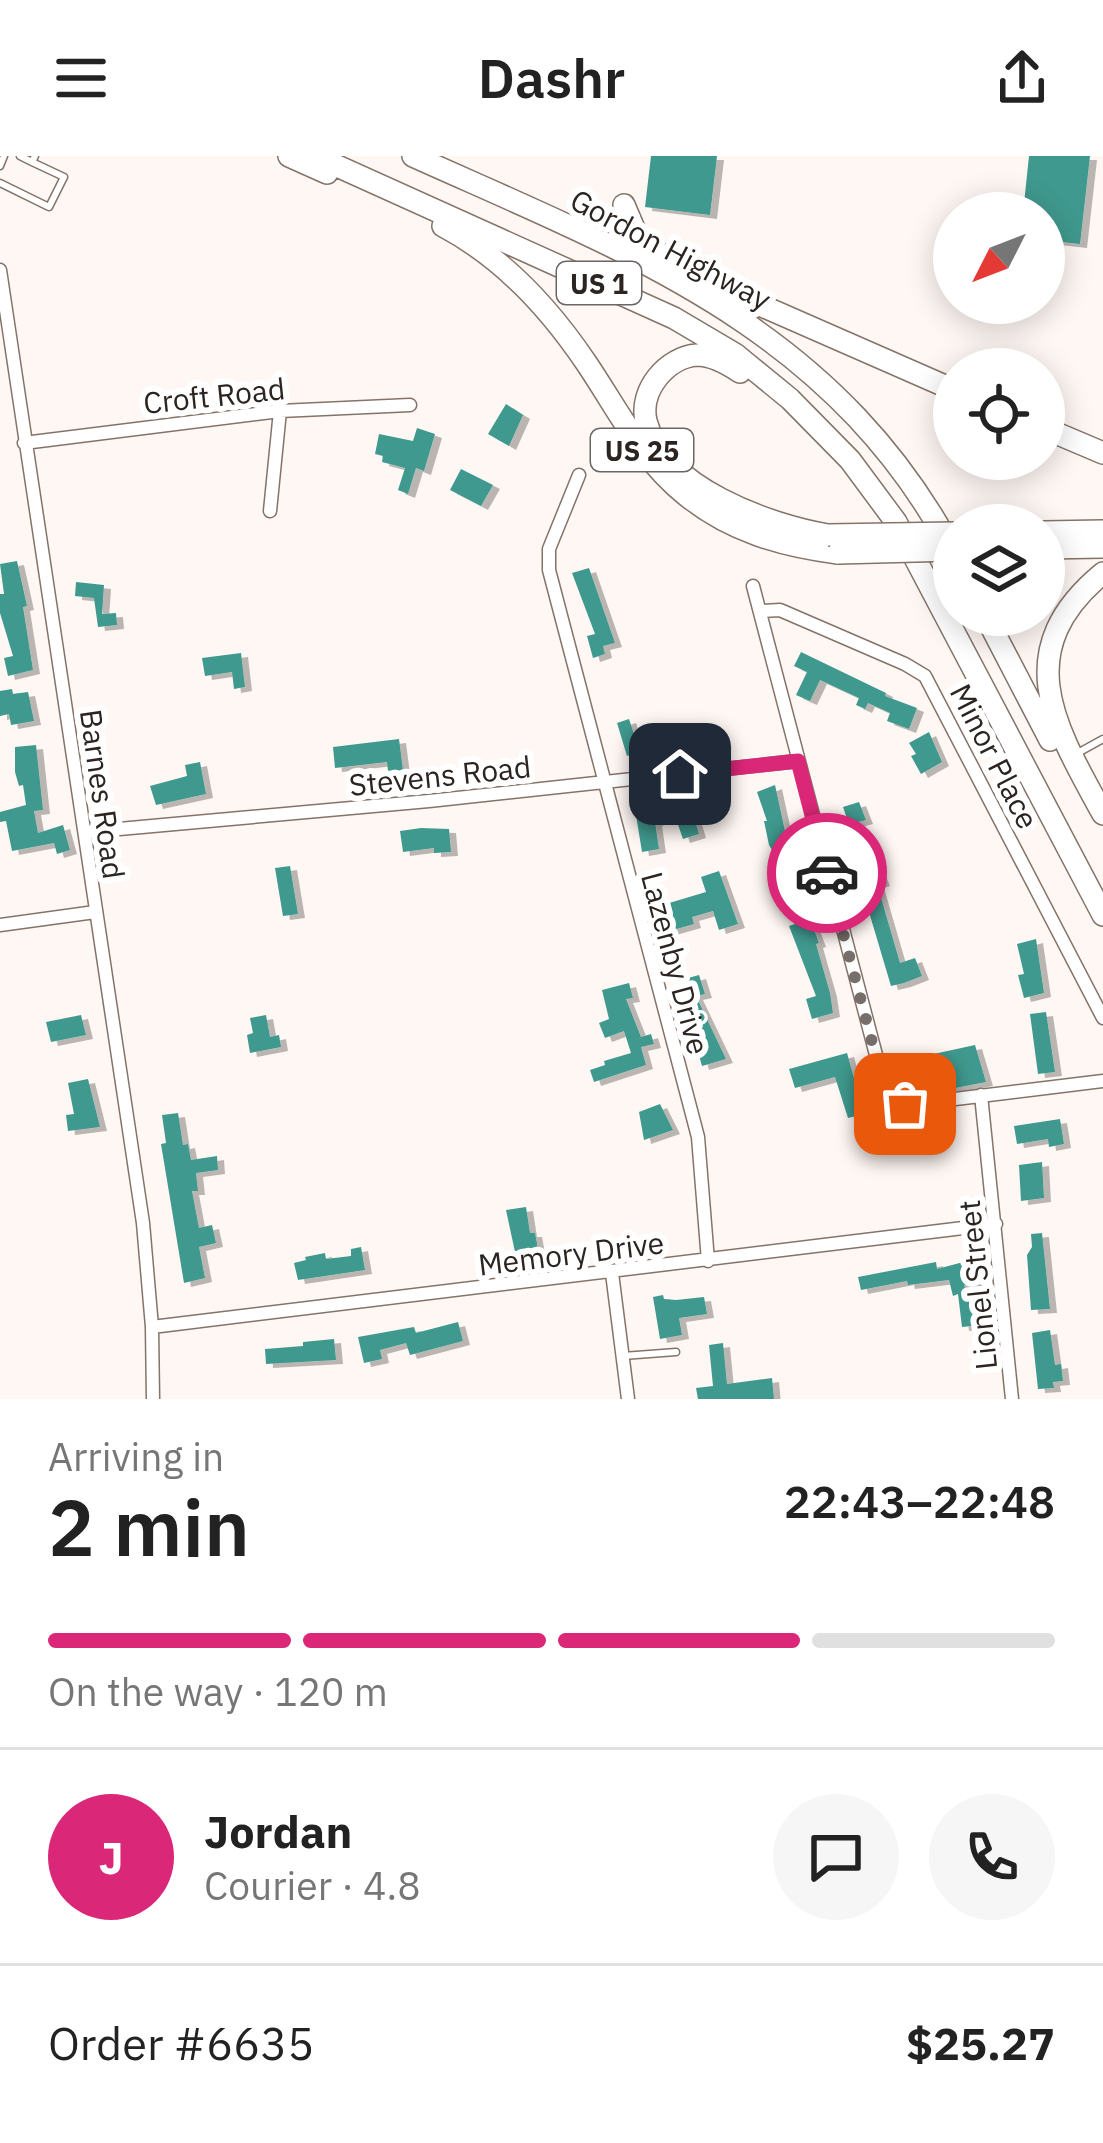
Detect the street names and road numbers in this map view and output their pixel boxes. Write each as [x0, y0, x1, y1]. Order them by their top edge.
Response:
street label: Gordon Highway [564, 180, 778, 318]
road number: US 1 [557, 262, 641, 304]
street label: Croft Road [141, 368, 287, 422]
road number: US 25 [591, 429, 693, 471]
street label: Minor Place [942, 677, 1048, 835]
street label: Barnes Road [72, 707, 134, 881]
street label: Stevens Road [347, 746, 533, 804]
street label: Lazenby Drive [633, 868, 719, 1058]
street label: Lionel Street [949, 1198, 1005, 1372]
street label: Memory Drive [476, 1222, 666, 1284]

